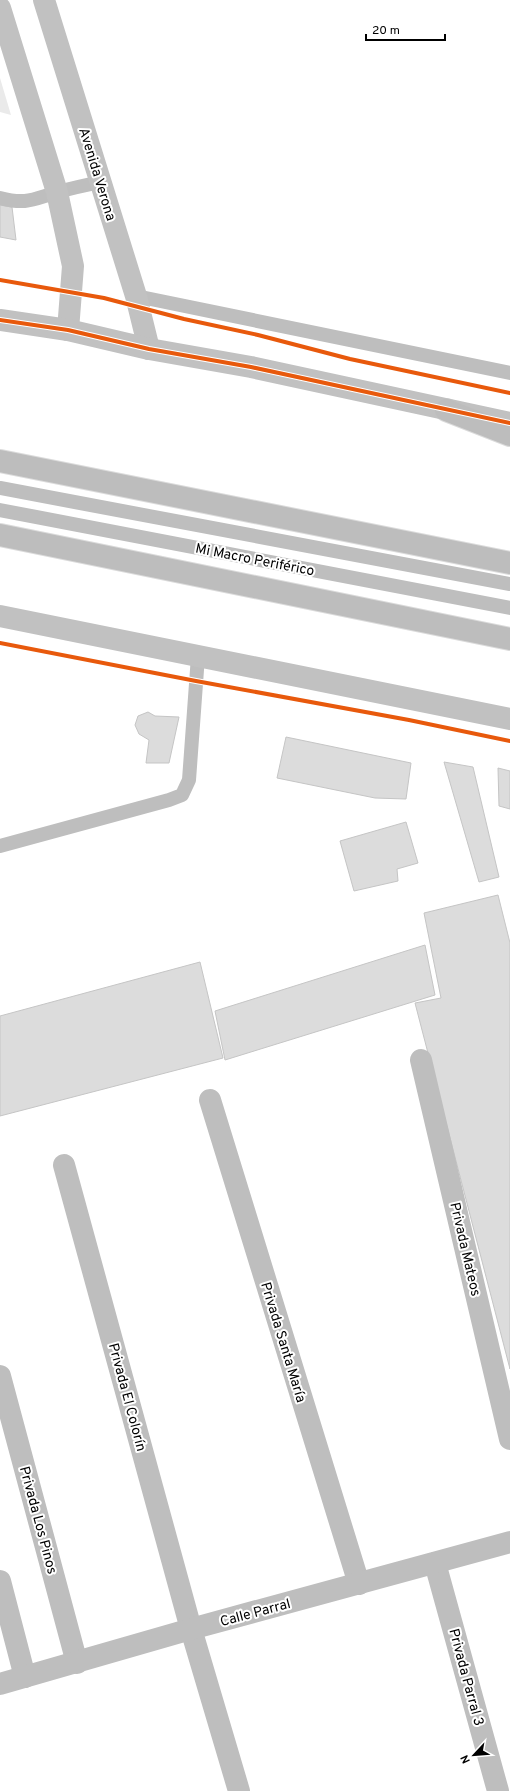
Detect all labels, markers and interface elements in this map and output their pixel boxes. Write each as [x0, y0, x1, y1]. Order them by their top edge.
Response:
scale bar [366, 16, 445, 42]
text: 20 m [372, 23, 400, 39]
street label: Avenida Verona [74, 126, 119, 223]
street label: Mi Macro Periférico [194, 541, 316, 580]
street label: Privada Mateos [445, 1201, 484, 1298]
street label: Privada Santa María [256, 1280, 309, 1405]
street label: Privada El Colorín [104, 1341, 149, 1453]
street label: Privada Los Pinos [15, 1465, 60, 1576]
street label: Calle Parral [218, 1596, 292, 1631]
street label: Privada Parral 3 [444, 1627, 487, 1728]
north arrow [454, 1735, 494, 1775]
text: N [458, 1752, 474, 1766]

